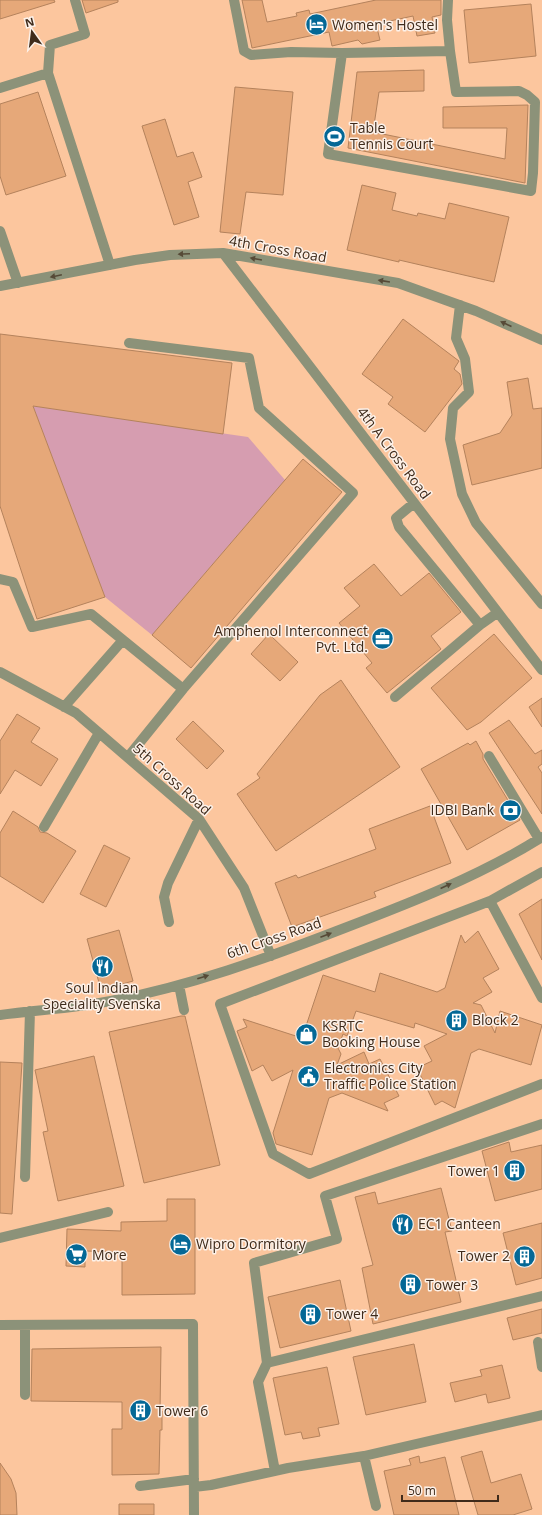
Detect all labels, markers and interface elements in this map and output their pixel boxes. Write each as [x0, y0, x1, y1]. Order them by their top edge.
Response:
north arrow [12, 12, 52, 52]
hotel icon: Women's Hostel [303, 12, 329, 38]
text: N [23, 13, 36, 30]
place label: Women's Hostel [332, 15, 438, 34]
place label: Table Tennis Court [350, 118, 433, 153]
sports icon: Table Tennis Court [321, 123, 347, 149]
street label: 4th Cross Road [228, 231, 328, 266]
one-way arrow [178, 251, 190, 258]
one-way arrow [250, 255, 262, 261]
one-way arrow [50, 274, 63, 280]
one-way arrow [378, 278, 390, 284]
one-way arrow [501, 321, 512, 327]
street label: 4th A Cross Road [353, 403, 435, 503]
place label: Amphenol Interconnect Pvt. Ltd. [214, 621, 368, 656]
office icon: Amphenol Interconnect Pvt. Ltd. [370, 626, 396, 652]
street label: 5th Cross Road [129, 739, 215, 819]
bank icon: IDBI Bank [497, 797, 523, 823]
place label: IDBI Bank [431, 800, 495, 819]
one-way arrow [441, 883, 452, 889]
street label: 6th Cross Road [224, 912, 324, 963]
one-way arrow [320, 932, 332, 938]
restaurant icon: Soul Indian Speciality Svenska [89, 953, 115, 979]
one-way arrow [197, 974, 209, 980]
place label: Soul Indian Speciality Svenska [43, 978, 161, 1013]
building icon: Block 2 [443, 1007, 469, 1033]
place label: Block 2 [472, 1010, 519, 1029]
place label: KSRTC Booking House [322, 1016, 421, 1051]
shop icon: KSRTC Booking House [293, 1021, 319, 1047]
place label: Electronics City Traffic Police Station [324, 1058, 457, 1093]
public building icon: Electronics City Traffic Police Station [295, 1063, 321, 1089]
building icon: Tower 1 [502, 1158, 528, 1184]
place label: Tower 1 [448, 1161, 500, 1180]
restaurant icon: EC1 Canteen [390, 1211, 416, 1237]
place label: EC1 Canteen [418, 1214, 501, 1233]
hotel icon: Wipro Dormitory [167, 1231, 193, 1257]
place label: Wipro Dormitory [196, 1234, 307, 1253]
supermarket icon: More [63, 1242, 89, 1268]
building icon: Tower 2 [512, 1243, 538, 1269]
place label: More [92, 1245, 127, 1264]
place label: Tower 2 [458, 1246, 510, 1265]
building icon: Tower 3 [398, 1272, 424, 1298]
place label: Tower 3 [426, 1275, 478, 1294]
building icon: Tower 4 [297, 1301, 323, 1327]
place label: Tower 4 [326, 1304, 378, 1323]
building icon: Tower 6 [128, 1398, 154, 1424]
place label: Tower 6 [156, 1401, 208, 1420]
scale bar [402, 1477, 498, 1503]
text: 50 m [408, 1482, 436, 1499]

